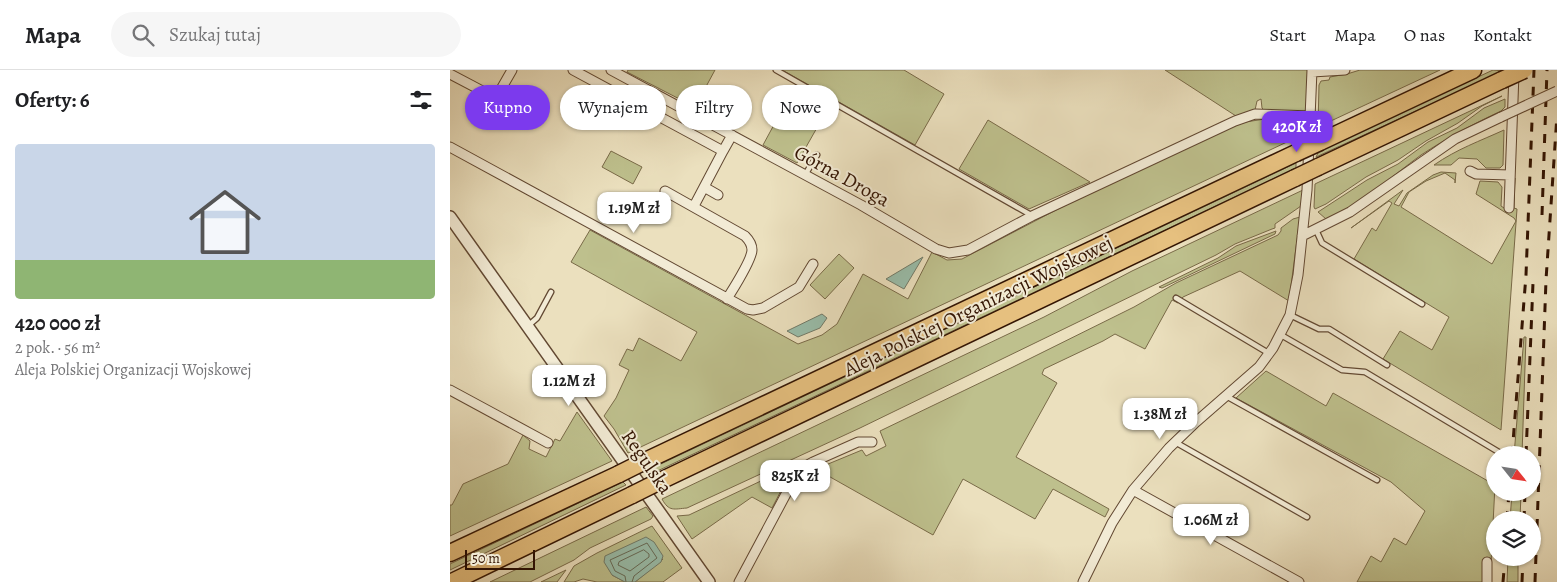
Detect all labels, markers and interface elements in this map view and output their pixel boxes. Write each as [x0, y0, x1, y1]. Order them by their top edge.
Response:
search box [111, 12, 461, 57]
text: Mapa [25, 19, 81, 51]
icon: search [129, 21, 157, 49]
text: Szukaj tutaj [169, 22, 261, 48]
text: Start [1270, 23, 1306, 47]
text: Mapa [1334, 23, 1376, 47]
text: O nas [1404, 23, 1445, 47]
text: Kontakt [1473, 23, 1532, 47]
chip: Kupno [465, 85, 550, 130]
chip: Wynajem [560, 85, 666, 130]
chip: Filtry [676, 85, 752, 130]
chip: Nowe [762, 85, 839, 130]
text: Oferty: 6 [15, 86, 90, 114]
icon: filters [407, 86, 435, 114]
pin: 420K zł [1251, 111, 1343, 153]
text: 420K zł [1273, 116, 1321, 138]
street label: Górna Droga [789, 139, 895, 214]
icon: home [180, 177, 270, 267]
pin: 1.19M zł [582, 191, 686, 234]
text: 1.19M zł [608, 197, 660, 219]
street label: Aleja Polskiej Organizacji Wojskowej [838, 229, 1117, 383]
text: 420 000 zł [15, 309, 101, 337]
text: 2 pok. · 56 m² [15, 337, 100, 359]
text: Aleja Polskiej Organizacji Wojskowej [15, 359, 252, 381]
pin: 1.12M zł [517, 364, 621, 407]
text: 1.12M zł [543, 370, 595, 392]
pin: 1.38M zł [1108, 398, 1212, 440]
text: 1.38M zł [1133, 403, 1187, 425]
street label: Regulska [615, 424, 679, 500]
north arrow [1486, 446, 1541, 501]
map controls [1486, 446, 1541, 566]
pin: 825K zł [749, 460, 841, 502]
text: 825K zł [771, 465, 819, 487]
pin: 1.06M zł [1159, 504, 1263, 546]
text: 1.06M zł [1184, 509, 1238, 531]
button: layers [1486, 511, 1541, 566]
scale bar [465, 547, 535, 570]
text: 50 m [472, 549, 500, 568]

